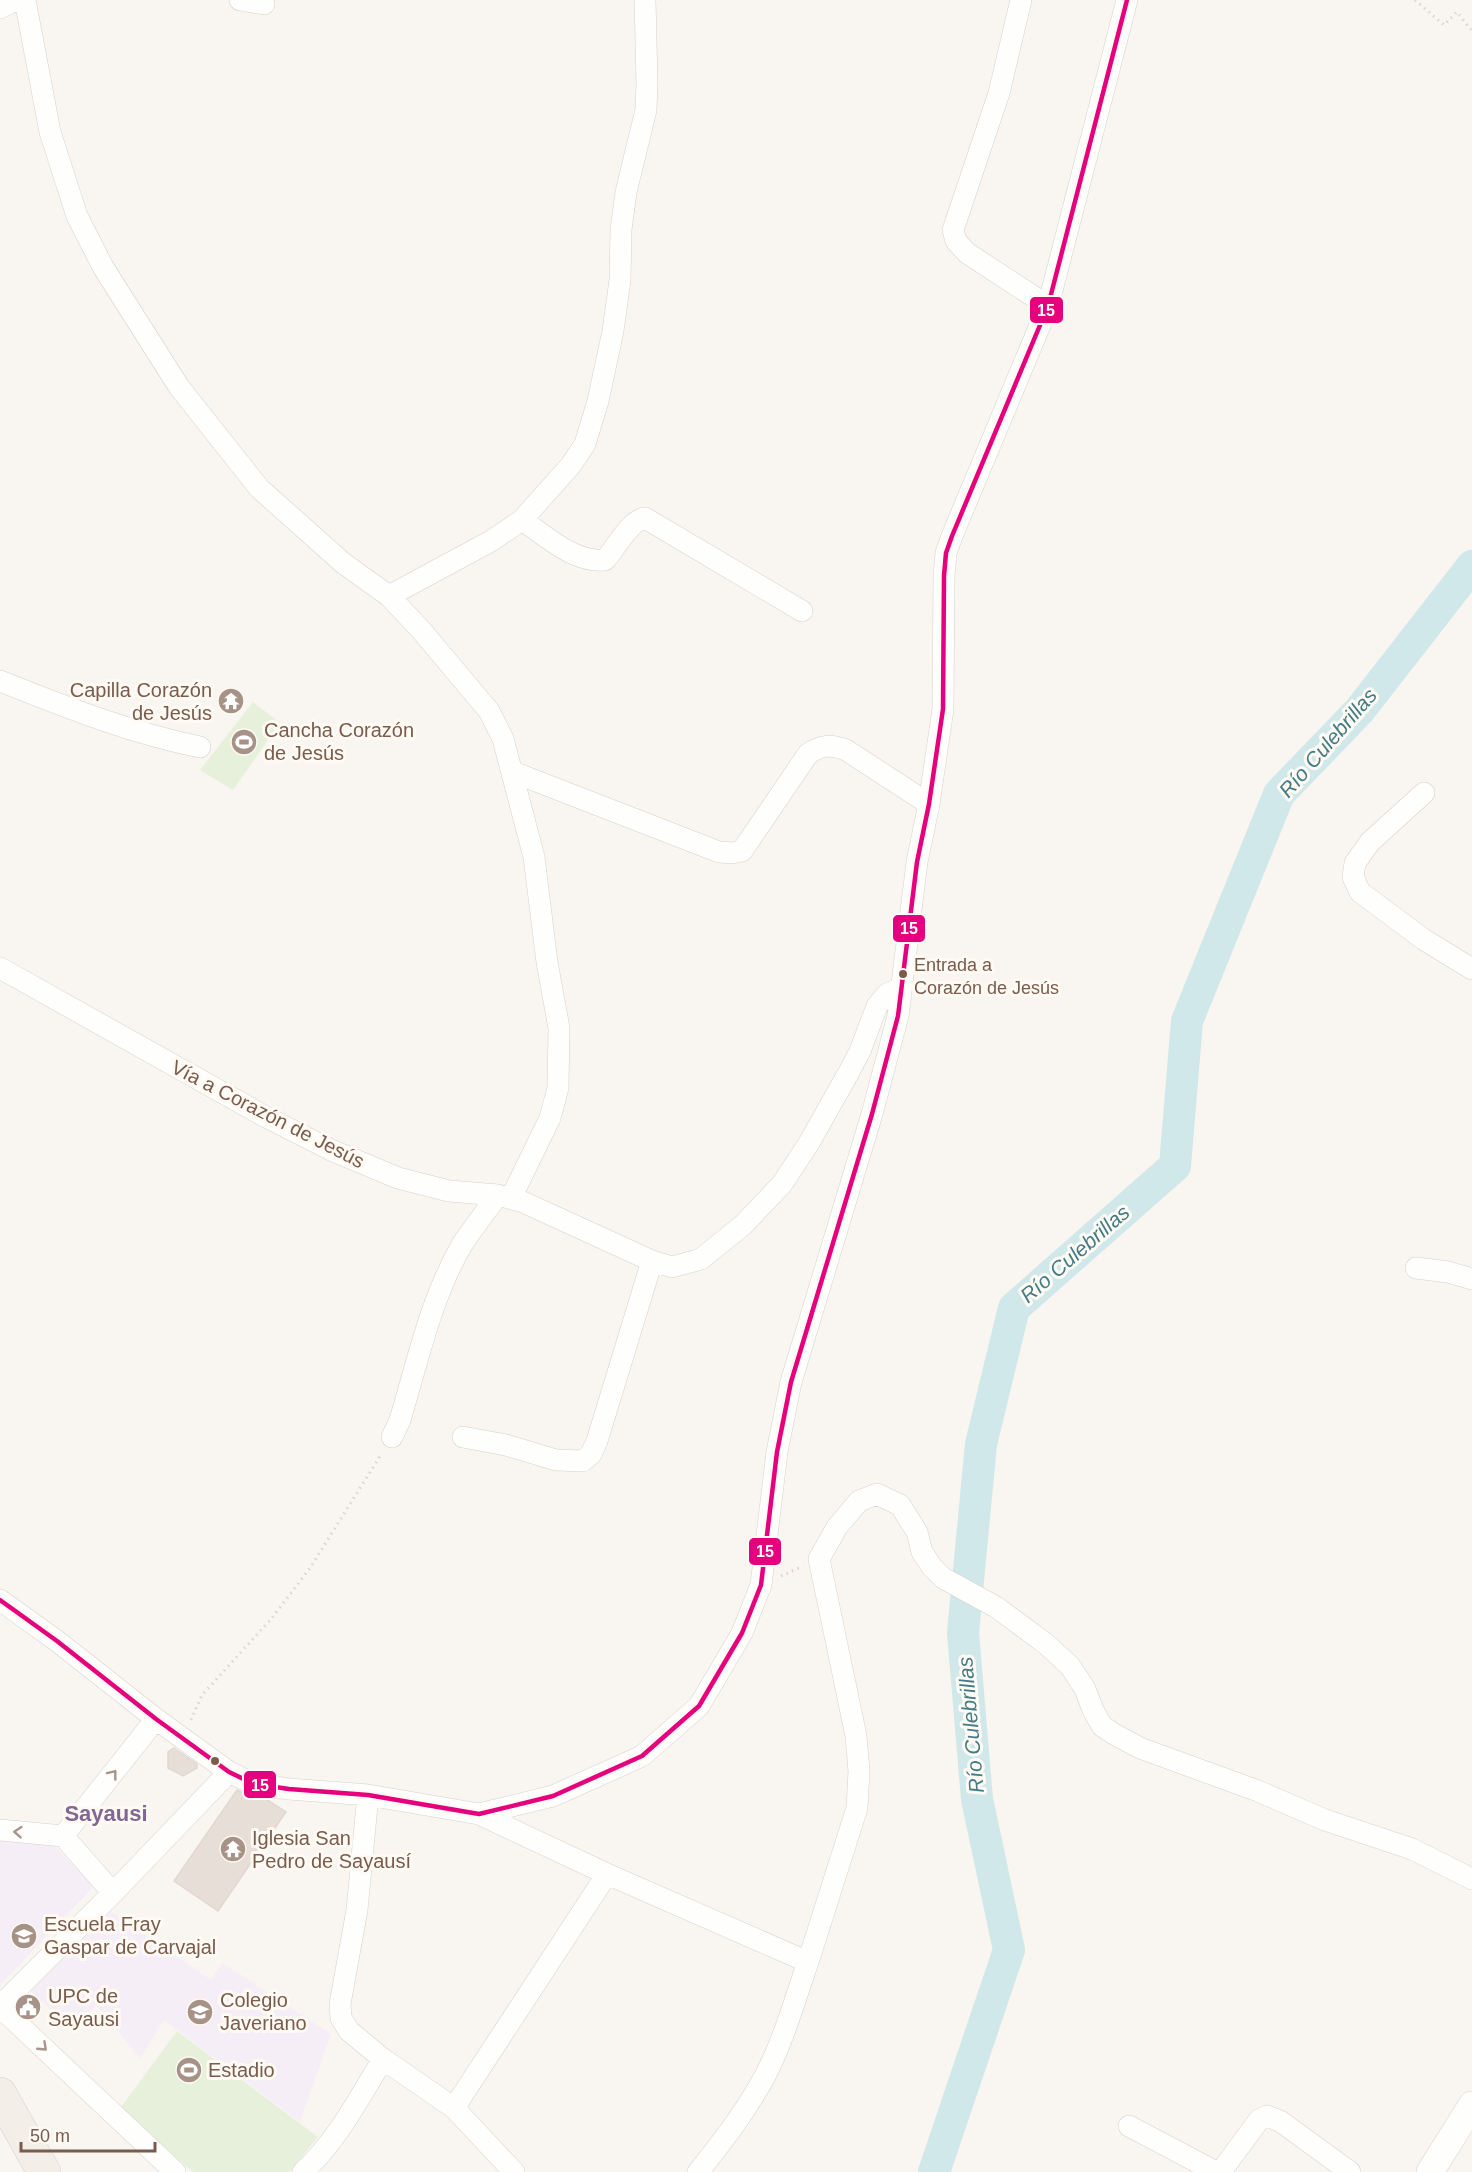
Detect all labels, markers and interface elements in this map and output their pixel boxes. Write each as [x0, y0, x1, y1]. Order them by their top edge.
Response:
line badge: 15 [1029, 296, 1064, 324]
text: 15 [1037, 302, 1055, 319]
place label: Capilla Corazón de Jesús [70, 679, 212, 724]
water label: Río Culebrillas [1274, 683, 1381, 802]
temple icon: Capilla Corazón de Jesús [216, 686, 246, 716]
place label: Cancha Corazón de Jesús [264, 719, 414, 764]
sports icon: Cancha Corazón de Jesús [229, 727, 259, 757]
line badge: 15 [892, 914, 926, 943]
text: 15 [900, 920, 918, 937]
place label: Entrada a Corazón de Jesús [914, 955, 1059, 998]
marker: Entrada a Corazón de Jesús [897, 968, 909, 980]
street label: Vía a Corazón de Jesús [168, 1056, 368, 1172]
water label: Río Culebrillas [1016, 1200, 1134, 1307]
line badge: 15 [748, 1537, 782, 1566]
text: 15 [756, 1543, 774, 1560]
water label: Río Culebrillas [953, 1656, 988, 1794]
unlabelled marker [209, 1755, 221, 1767]
one-way arrow [105, 1769, 116, 1780]
line badge: 15 [243, 1770, 277, 1799]
text: 15 [251, 1777, 269, 1794]
district label: Sayausi [64, 1801, 148, 1826]
one-way arrow [13, 1826, 22, 1839]
place label: Iglesia San Pedro de Sayausí [252, 1827, 411, 1872]
temple icon: Iglesia San Pedro de Sayausí [218, 1834, 248, 1864]
place label: Escuela Fray Gaspar de Carvajal [44, 1913, 216, 1958]
school or university icon: Escuela Fray Gaspar de Carvajal [9, 1921, 39, 1951]
place label: UPC de Sayausi [48, 1985, 119, 2030]
place label: Colegio Javeriano [220, 1989, 307, 2034]
public building icon: UPC de Sayausi [13, 1992, 43, 2022]
school or university icon: Colegio Javeriano [185, 1997, 215, 2027]
one-way arrow [36, 2040, 47, 2051]
sports icon: Estadio [174, 2055, 204, 2085]
place label: Estadio [208, 2059, 275, 2081]
scale bar [21, 2115, 154, 2153]
text: 50 m [30, 2126, 70, 2146]

